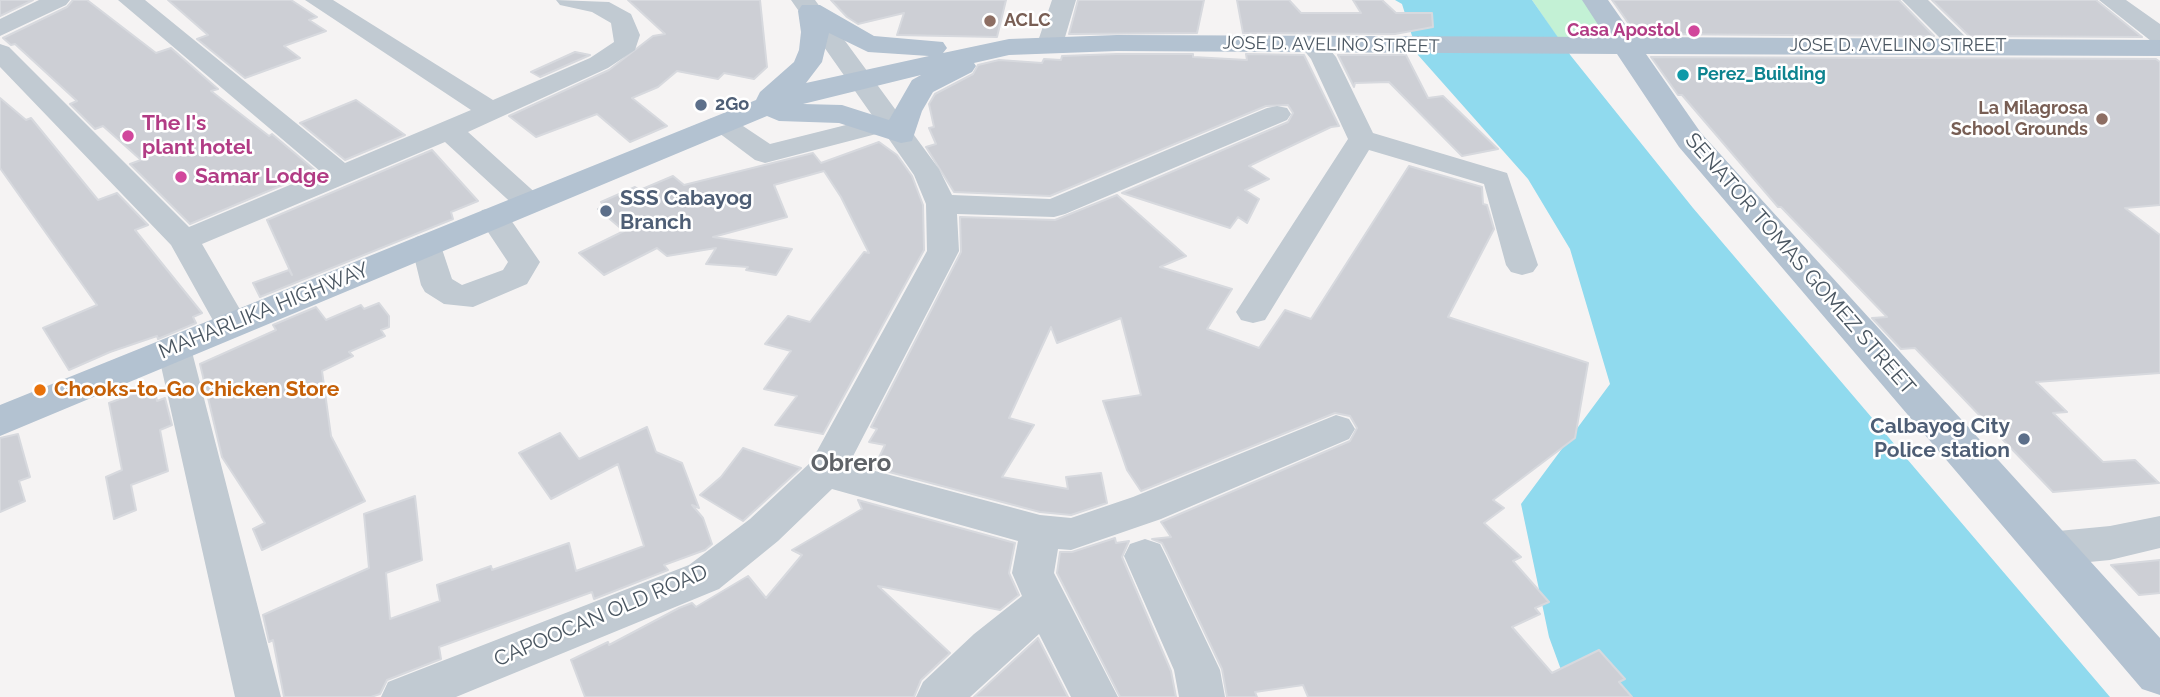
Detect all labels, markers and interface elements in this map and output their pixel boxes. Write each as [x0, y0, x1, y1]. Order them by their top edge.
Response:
place label: ACLC [1004, 10, 1051, 32]
marker: ACLC [982, 13, 998, 29]
place label: Casa Apostol [1567, 20, 1680, 42]
marker: Casa Apostol [1686, 23, 1702, 39]
street label: JOSE D. AVELINO STREET [1222, 32, 1440, 58]
street label: JOSE D. AVELINO STREET [1789, 35, 2007, 57]
place label: Perez_Building [1697, 64, 1826, 86]
marker: Perez_Building [1675, 67, 1691, 83]
place label: 2Go [715, 94, 749, 116]
marker: 2Go [693, 97, 709, 113]
place label: La Milagrosa School Grounds [1951, 98, 2088, 140]
place label: The I's plant hotel [142, 111, 252, 161]
marker: La Milagrosa School Grounds [2094, 111, 2110, 127]
marker: The I's plant hotel [120, 128, 136, 144]
street label: SENATOR TOMAS GOMEZ STREET [1679, 128, 1921, 400]
place label: Samar Lodge [195, 164, 329, 190]
marker: Samar Lodge [173, 169, 189, 185]
place label: SSS Cabayog Branch [620, 186, 752, 236]
marker: SSS Cabayog Branch [598, 203, 614, 219]
street label: MAHARLIKA HIGHWAY [155, 257, 373, 365]
place label: Chooks-to-Go Chicken Store [54, 377, 339, 403]
marker: Chooks-to-Go Chicken Store [32, 382, 48, 398]
place label: Calbayog City Police station [1870, 414, 2010, 464]
marker: Calbayog City Police station [2016, 431, 2032, 447]
district label: Obrero [811, 450, 891, 478]
street label: CAPOOCAN OLD ROAD [490, 560, 712, 672]

